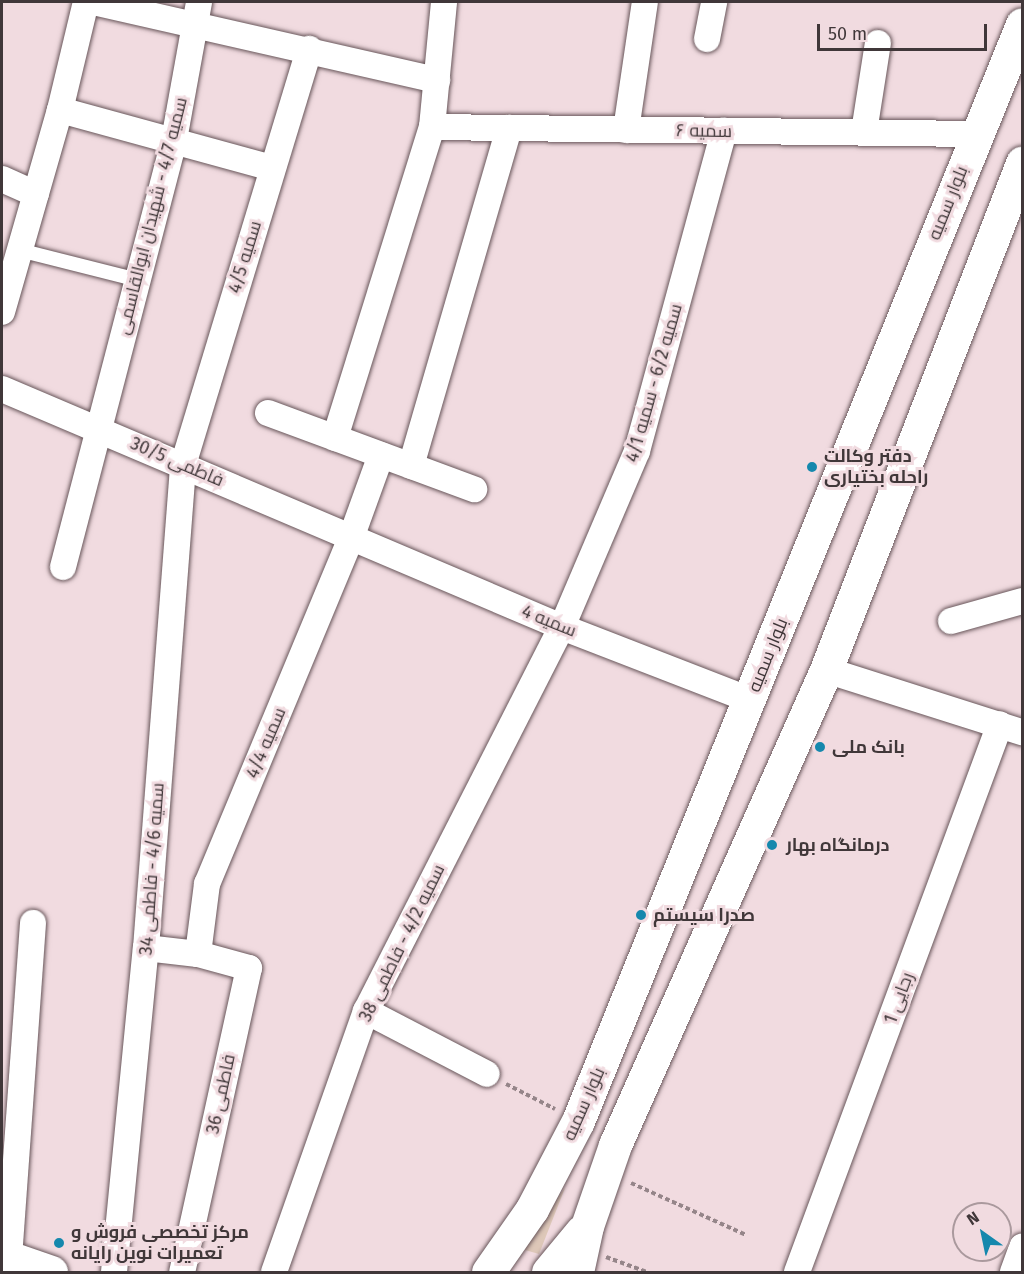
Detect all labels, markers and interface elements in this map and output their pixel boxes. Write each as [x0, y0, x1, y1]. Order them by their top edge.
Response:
scale bar [820, 12, 990, 50]
text: 50 m [828, 23, 867, 45]
street label: سمیه 4/7 - شهیدان ابوالقاسمی [112, 95, 192, 337]
street label: سمیه ۶ [676, 120, 732, 142]
street label: بلوار سمیه [923, 163, 973, 243]
street label: سمیه 4/5 [224, 218, 266, 296]
street label: سمیه 6/2 - سمیه 4/1 [621, 301, 687, 465]
street label: فاطمی 30/5 [127, 433, 227, 491]
place label: دفتر وکالت راحله بختیاری [824, 446, 928, 488]
marker: دفتر وکالت راحله بختیاری [805, 460, 819, 474]
street label: سمیه 4 [518, 600, 580, 642]
street label: بلوار سمیه [743, 615, 793, 695]
street label: سمیه 4/4 [241, 704, 291, 782]
place label: بانک ملی [832, 736, 905, 758]
marker: بانک ملی [813, 740, 827, 754]
street label: سمیه 4/6 - فاطمی 34 [135, 782, 169, 956]
place label: درمانگاه بهار [786, 834, 889, 856]
marker: درمانگاه بهار [763, 836, 781, 854]
street label: سمیه 4/2 - فاطمی 38 [355, 861, 449, 1025]
place label: صدرا سیستم [653, 904, 755, 926]
marker: صدرا سیستم [634, 908, 648, 922]
street label: رجایی 1 [880, 969, 918, 1027]
street label: فاطمی 36 [202, 1052, 240, 1136]
street label: بلوار سمیه [558, 1064, 610, 1144]
north arrow [952, 1202, 1012, 1262]
text: N [963, 1207, 983, 1229]
place label: مرکز تخصصی فروش و تعمیرات نوین رایانه [71, 1222, 249, 1264]
marker: مرکز تخصصی فروش و تعمیرات نوین رایانه [52, 1236, 66, 1250]

